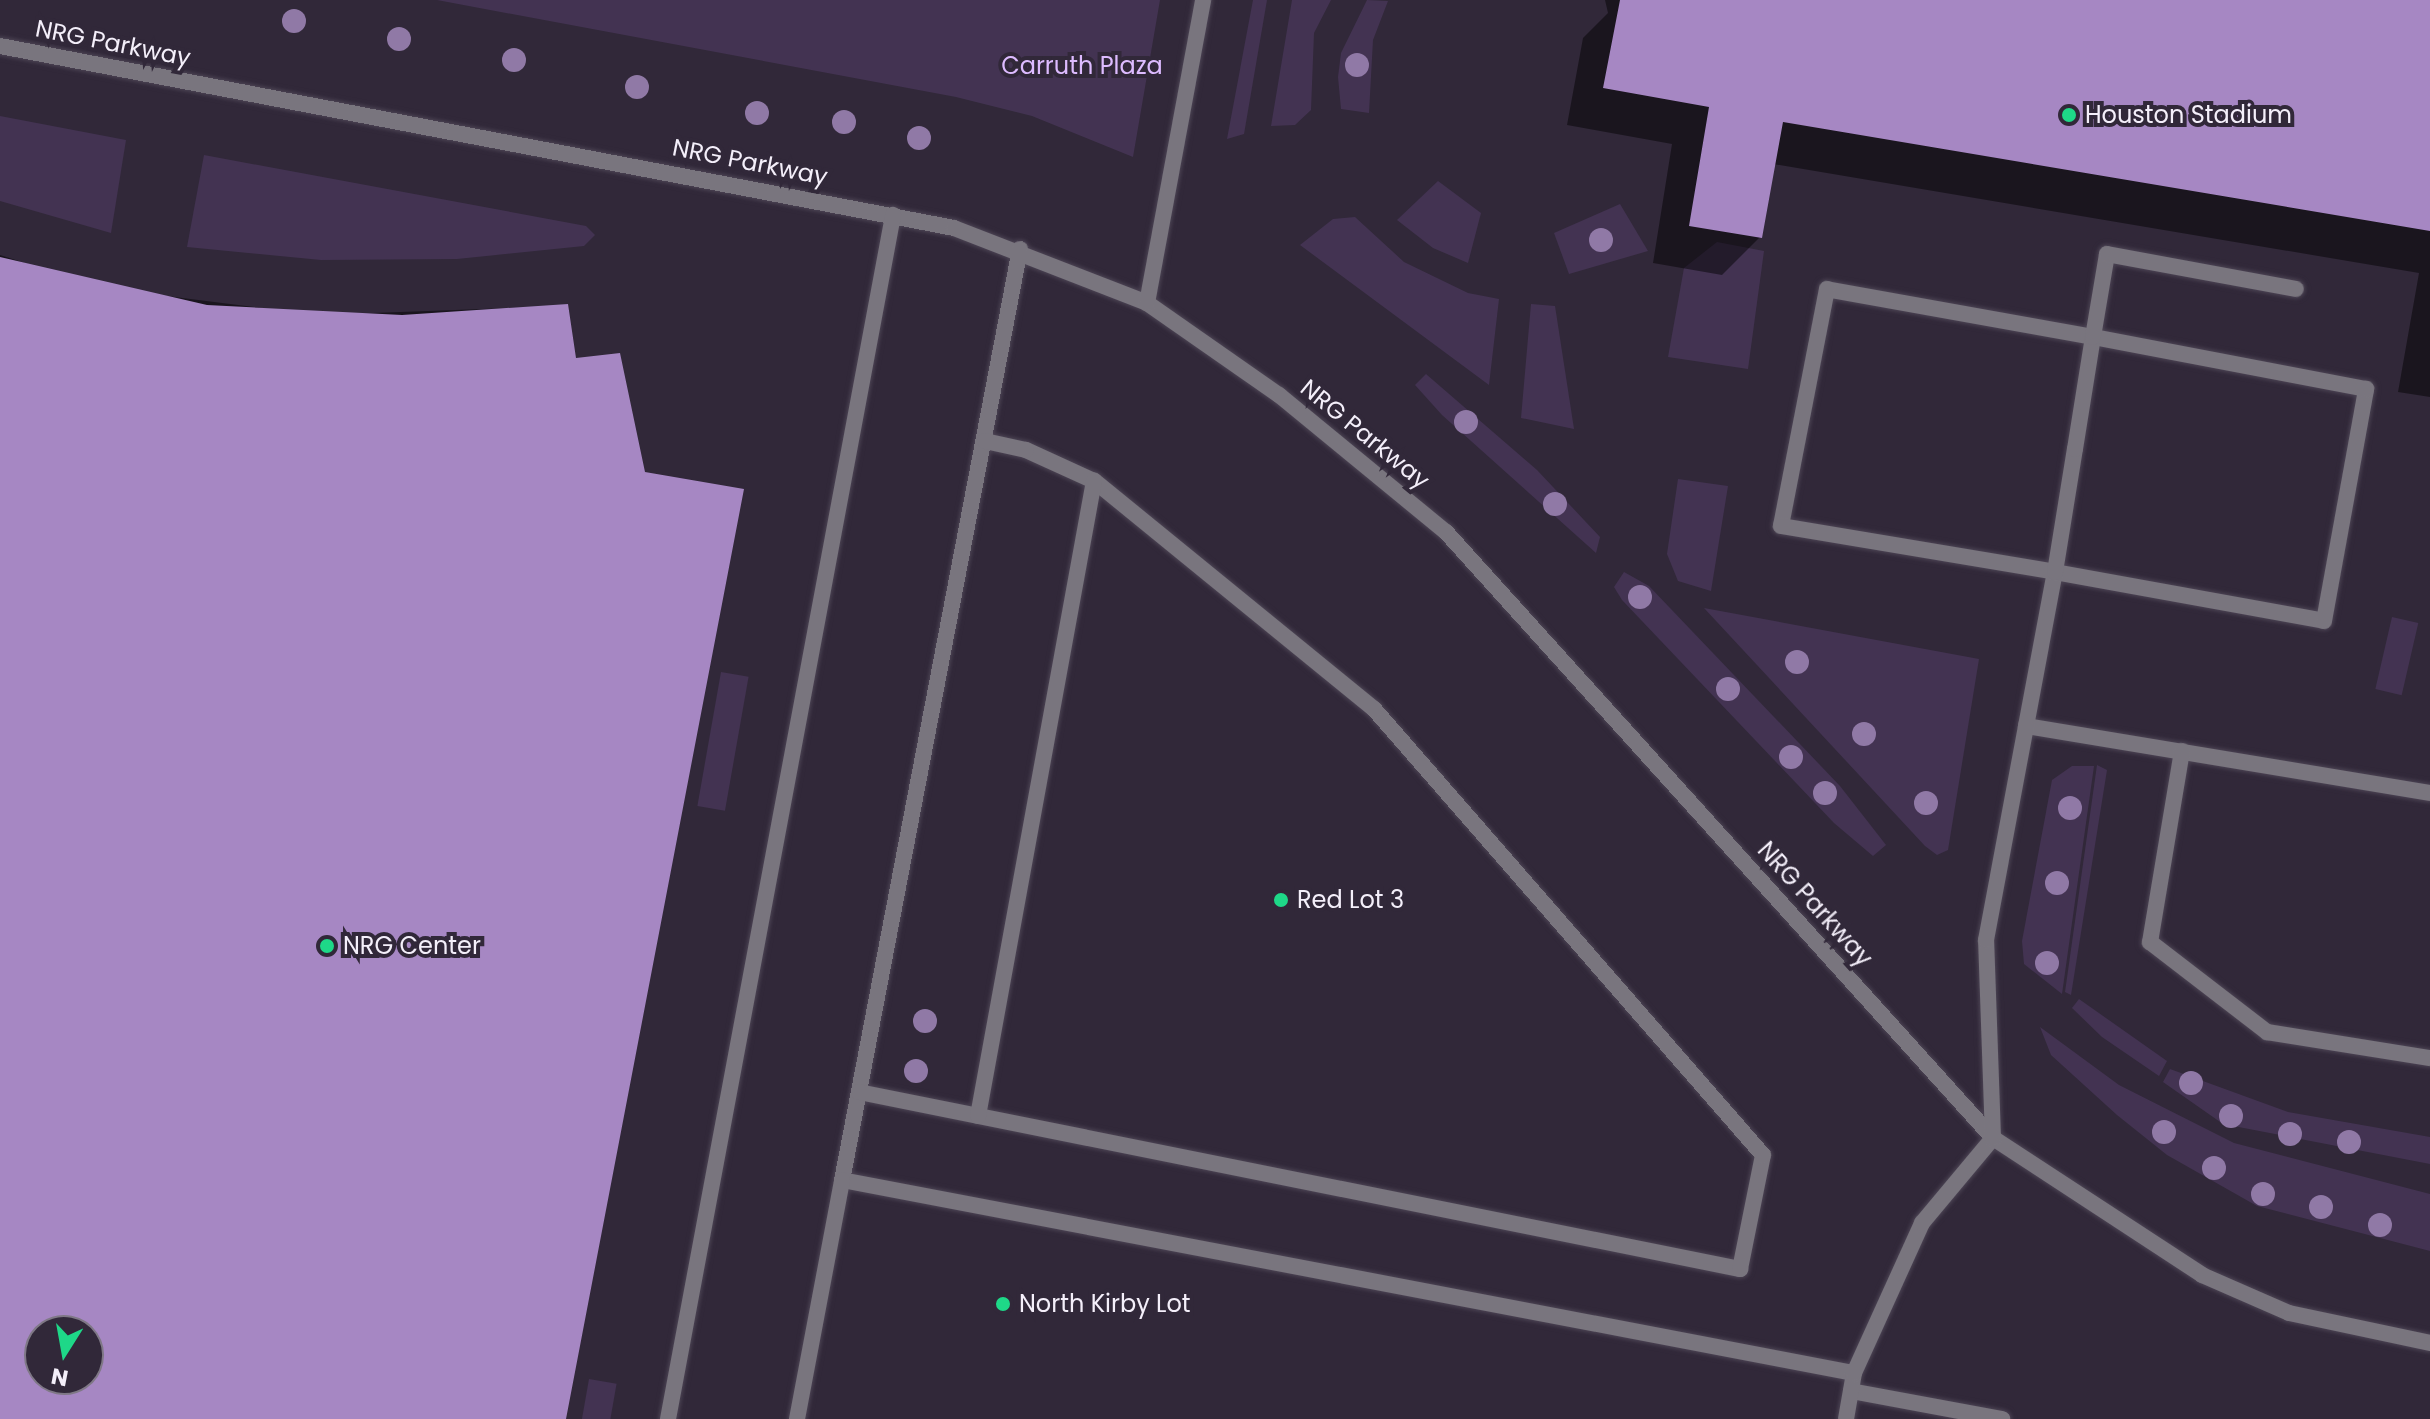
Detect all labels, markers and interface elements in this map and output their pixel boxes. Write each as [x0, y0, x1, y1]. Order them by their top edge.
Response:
street label: NRG Parkway [33, 14, 193, 72]
park label: Carruth Plaza [1001, 52, 1163, 80]
place label: Houston Stadium [2085, 101, 2292, 129]
marker: Houston Stadium [2060, 106, 2078, 124]
street label: NRG Parkway [670, 133, 830, 191]
street label: NRG Parkway [1295, 373, 1435, 495]
street label: NRG Parkway [1752, 836, 1878, 972]
place label: Red Lot 3 [1297, 886, 1404, 914]
marker: Red Lot 3 [1272, 891, 1290, 909]
place label: NRG Center [343, 932, 481, 960]
marker: NRG Center [318, 937, 336, 955]
place label: North Kirby Lot [1019, 1290, 1191, 1318]
marker: North Kirby Lot [994, 1295, 1012, 1313]
north arrow [24, 1315, 104, 1395]
text: N [49, 1360, 71, 1394]

